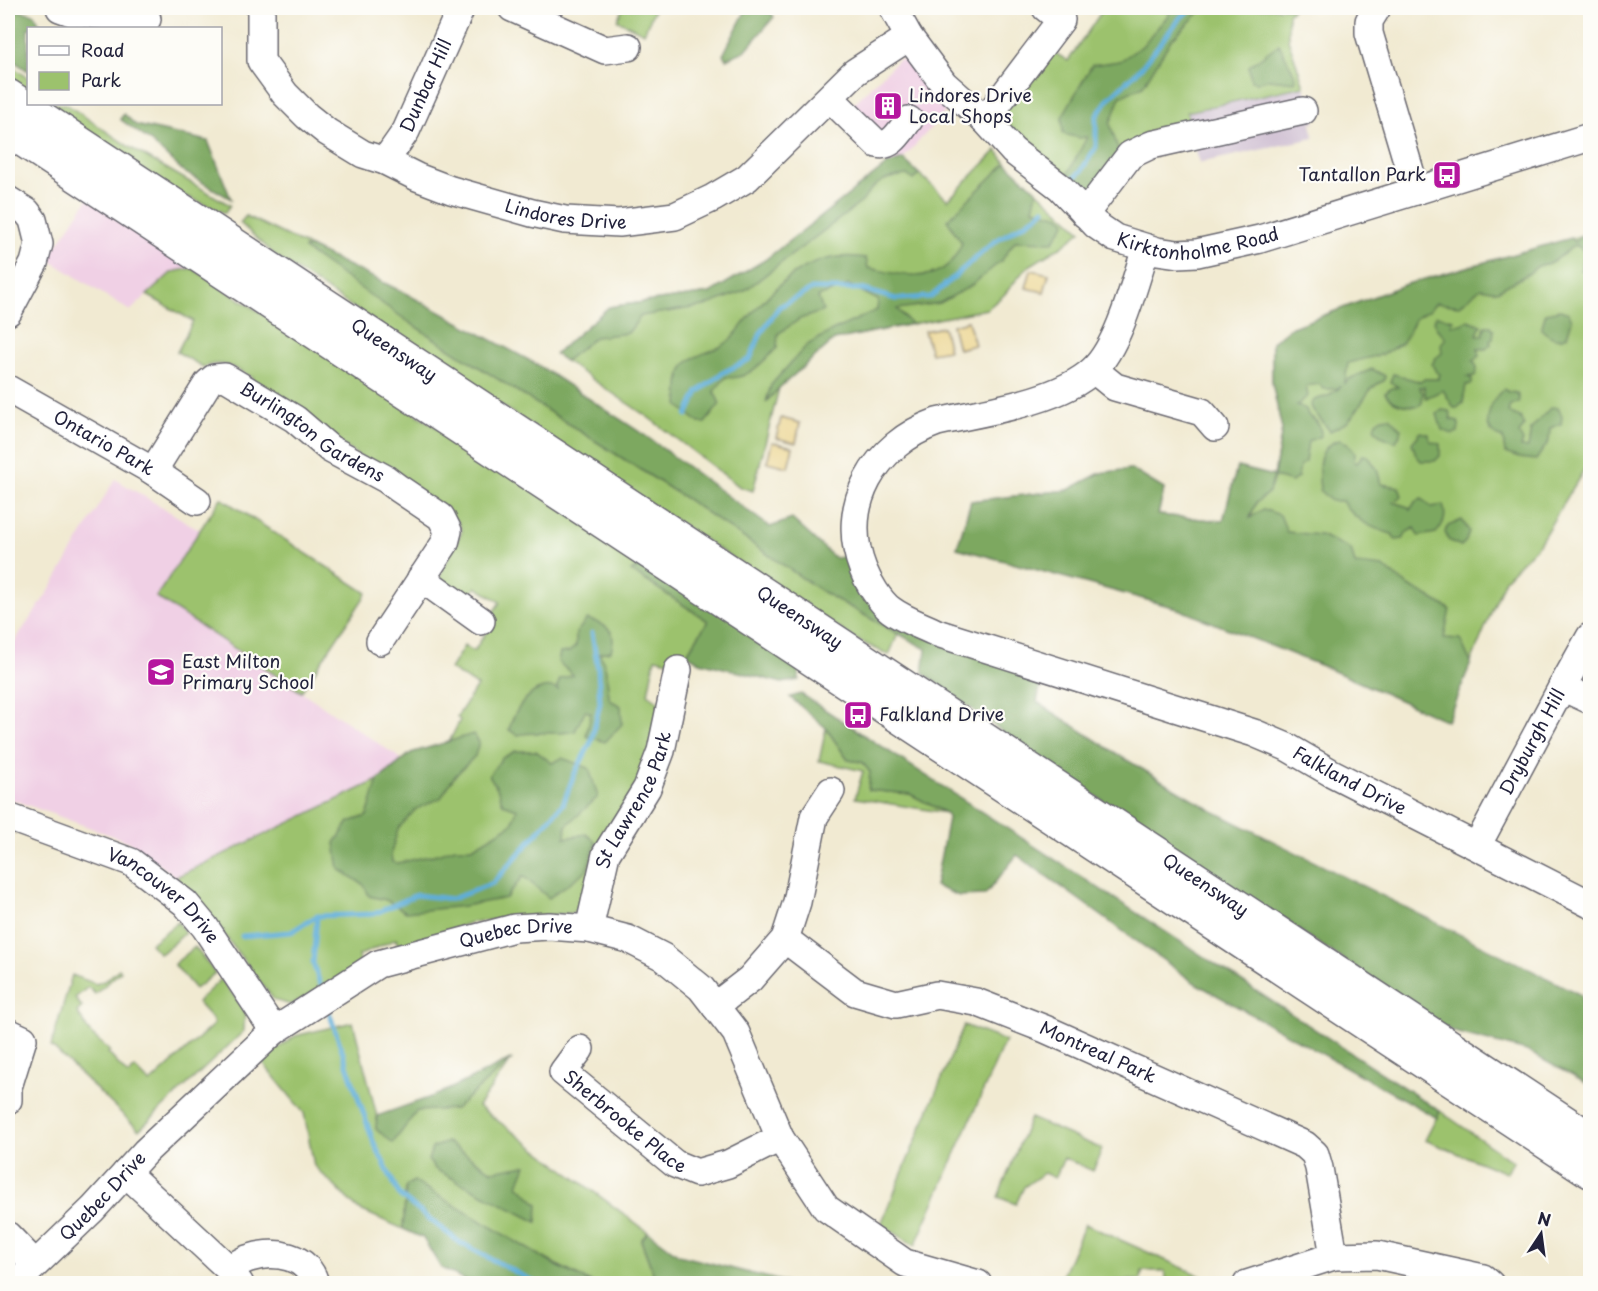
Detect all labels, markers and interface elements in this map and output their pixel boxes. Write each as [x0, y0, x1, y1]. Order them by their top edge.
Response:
legend [27, 27, 222, 105]
street label: Dunbar Hill [392, 34, 458, 137]
text: Road [81, 36, 125, 63]
text: Park [81, 66, 121, 93]
place label: Lindores Drive Local Shops [909, 81, 1032, 129]
building icon: Lindores Drive Local Shops [872, 90, 904, 122]
bus stop icon: Tantallon Park [1431, 159, 1463, 191]
place label: Tantallon Park [1298, 160, 1426, 187]
street label: Lindores Drive [502, 191, 628, 235]
street label: Kirktonholme Road [1114, 219, 1282, 266]
street label: Queensway [346, 311, 443, 387]
street label: Burlington Gardens [235, 374, 390, 488]
street label: Ontario Park [49, 402, 160, 481]
street label: Queensway [752, 578, 849, 655]
place label: East Milton Primary School [182, 647, 314, 695]
school or university icon: East Milton Primary School [145, 656, 177, 688]
street label: Dryburgh Hill [1492, 683, 1571, 799]
bus stop icon: Falkland Drive [842, 699, 874, 731]
place label: Falkland Drive [879, 700, 1004, 727]
street label: St Lawrence Park [588, 729, 677, 871]
street label: Falkland Drive [1288, 738, 1411, 821]
street label: Vancouver Drive [104, 840, 227, 948]
street label: Queensway [1157, 846, 1255, 922]
street label: Quebec Drive [456, 911, 574, 954]
street label: Montreal Park [1036, 1013, 1161, 1089]
street label: Sherbrooke Place [558, 1063, 690, 1179]
street label: Quebec Drive [53, 1145, 151, 1247]
north arrow [1511, 1204, 1571, 1264]
text: N [1536, 1205, 1553, 1232]

